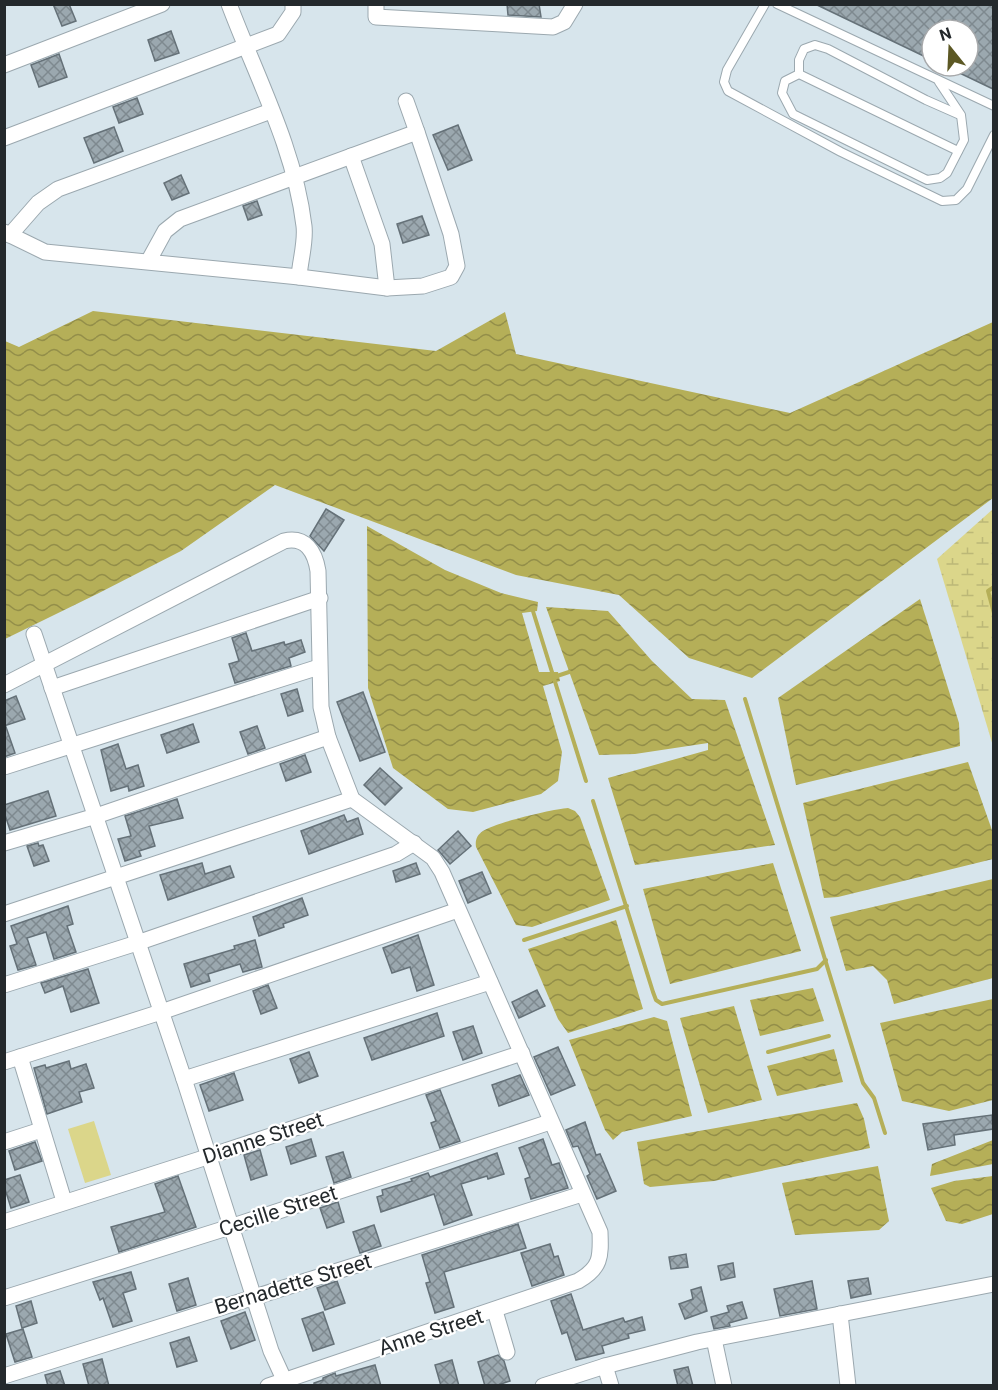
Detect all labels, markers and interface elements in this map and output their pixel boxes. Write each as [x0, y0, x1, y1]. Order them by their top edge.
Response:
north arrow [920, 18, 980, 78]
text: N [937, 23, 954, 45]
street label: Dianne Street [200, 1107, 326, 1169]
street label: Cecille Street [216, 1181, 340, 1241]
street label: Bernadette Street [212, 1249, 374, 1319]
street label: Anne Street [376, 1304, 486, 1360]

